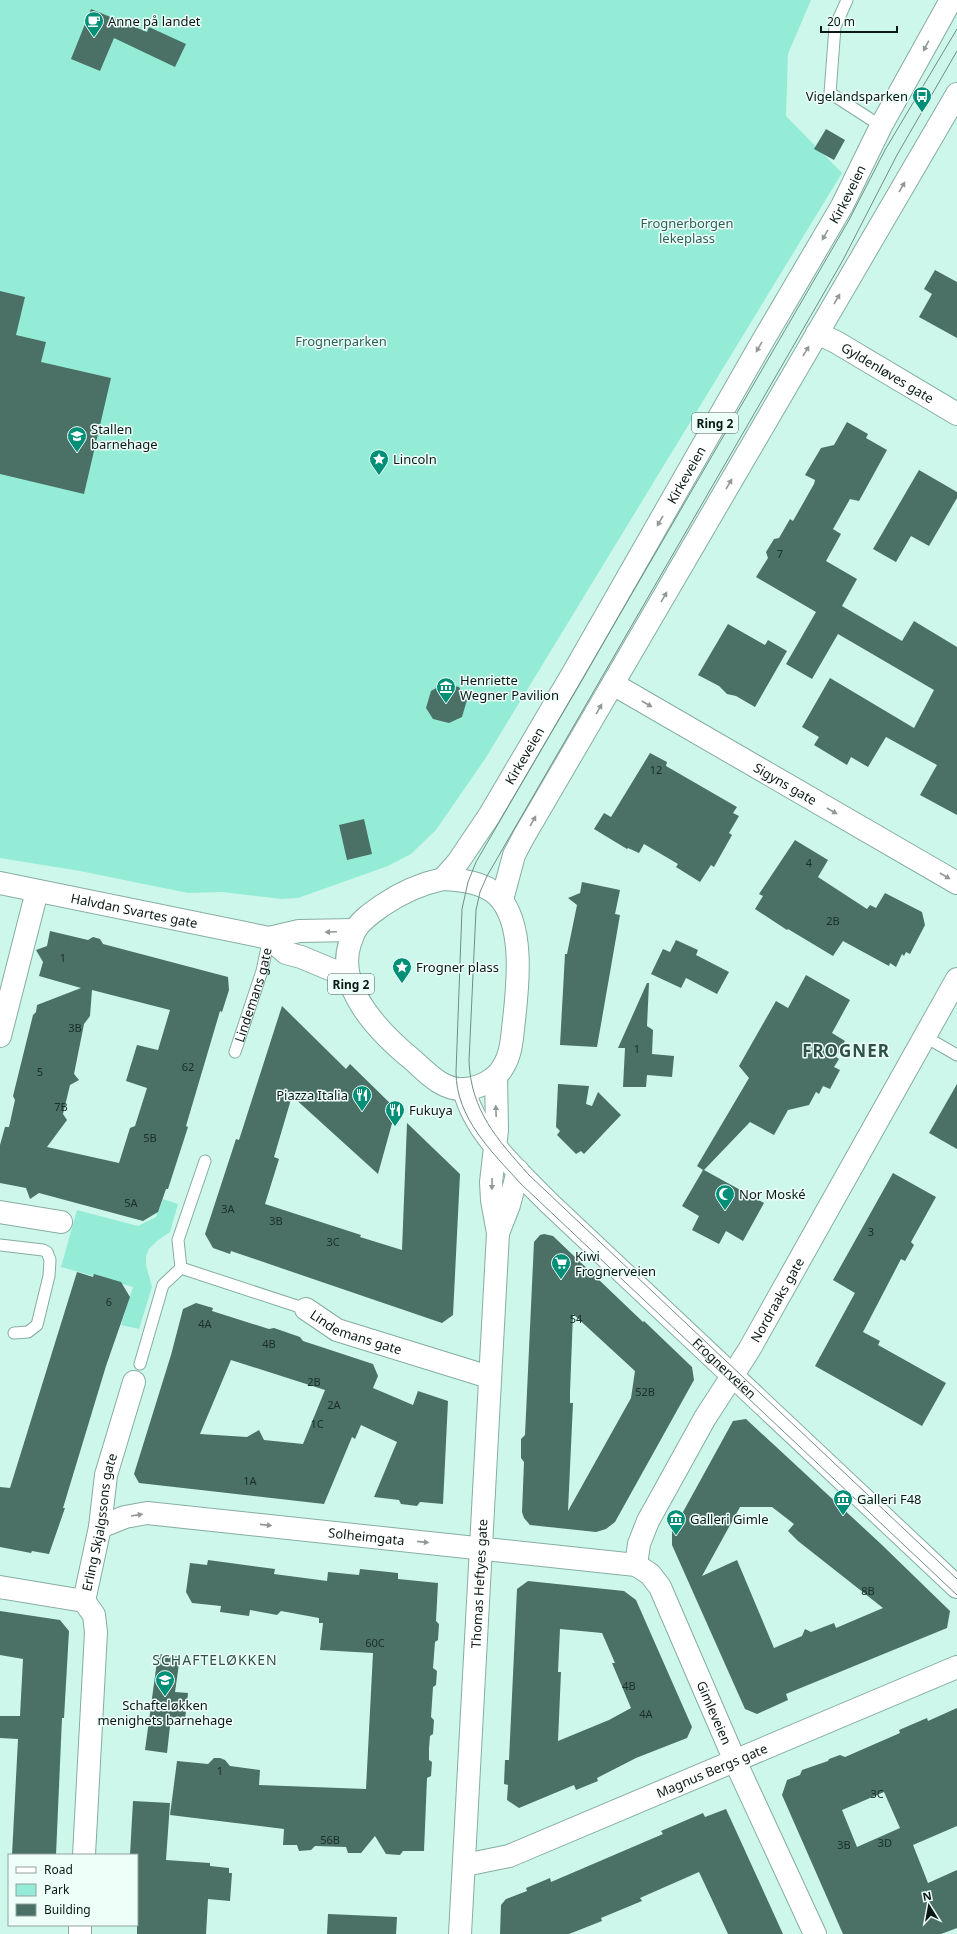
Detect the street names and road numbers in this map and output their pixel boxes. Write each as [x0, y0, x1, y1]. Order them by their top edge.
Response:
street label: Kirkeveien [825, 162, 870, 227]
street label: Gyldenløves gate [838, 338, 937, 407]
road number: Ring 2 [692, 413, 738, 433]
street label: Kirkeveien [662, 443, 710, 507]
street label: Kirkeveien [501, 724, 548, 788]
street label: Sigyns gate [750, 758, 820, 809]
street label: Halvdan Svartes gate [69, 889, 199, 932]
street label: Lindemans gate [230, 946, 276, 1044]
road number: Ring 2 [328, 974, 374, 994]
street label: Nordraaks gate [746, 1254, 808, 1346]
street label: Lindemans gate [307, 1305, 404, 1359]
street label: Frognerveien [689, 1334, 760, 1403]
street label: Erling Skjalgssons gate [77, 1451, 121, 1593]
street label: Thomas Heftyes gate [467, 1518, 491, 1649]
street label: Solheimgata [327, 1523, 406, 1549]
street label: Gimleveien [692, 1678, 736, 1748]
street label: Magnus Bergs gate [654, 1739, 770, 1802]

